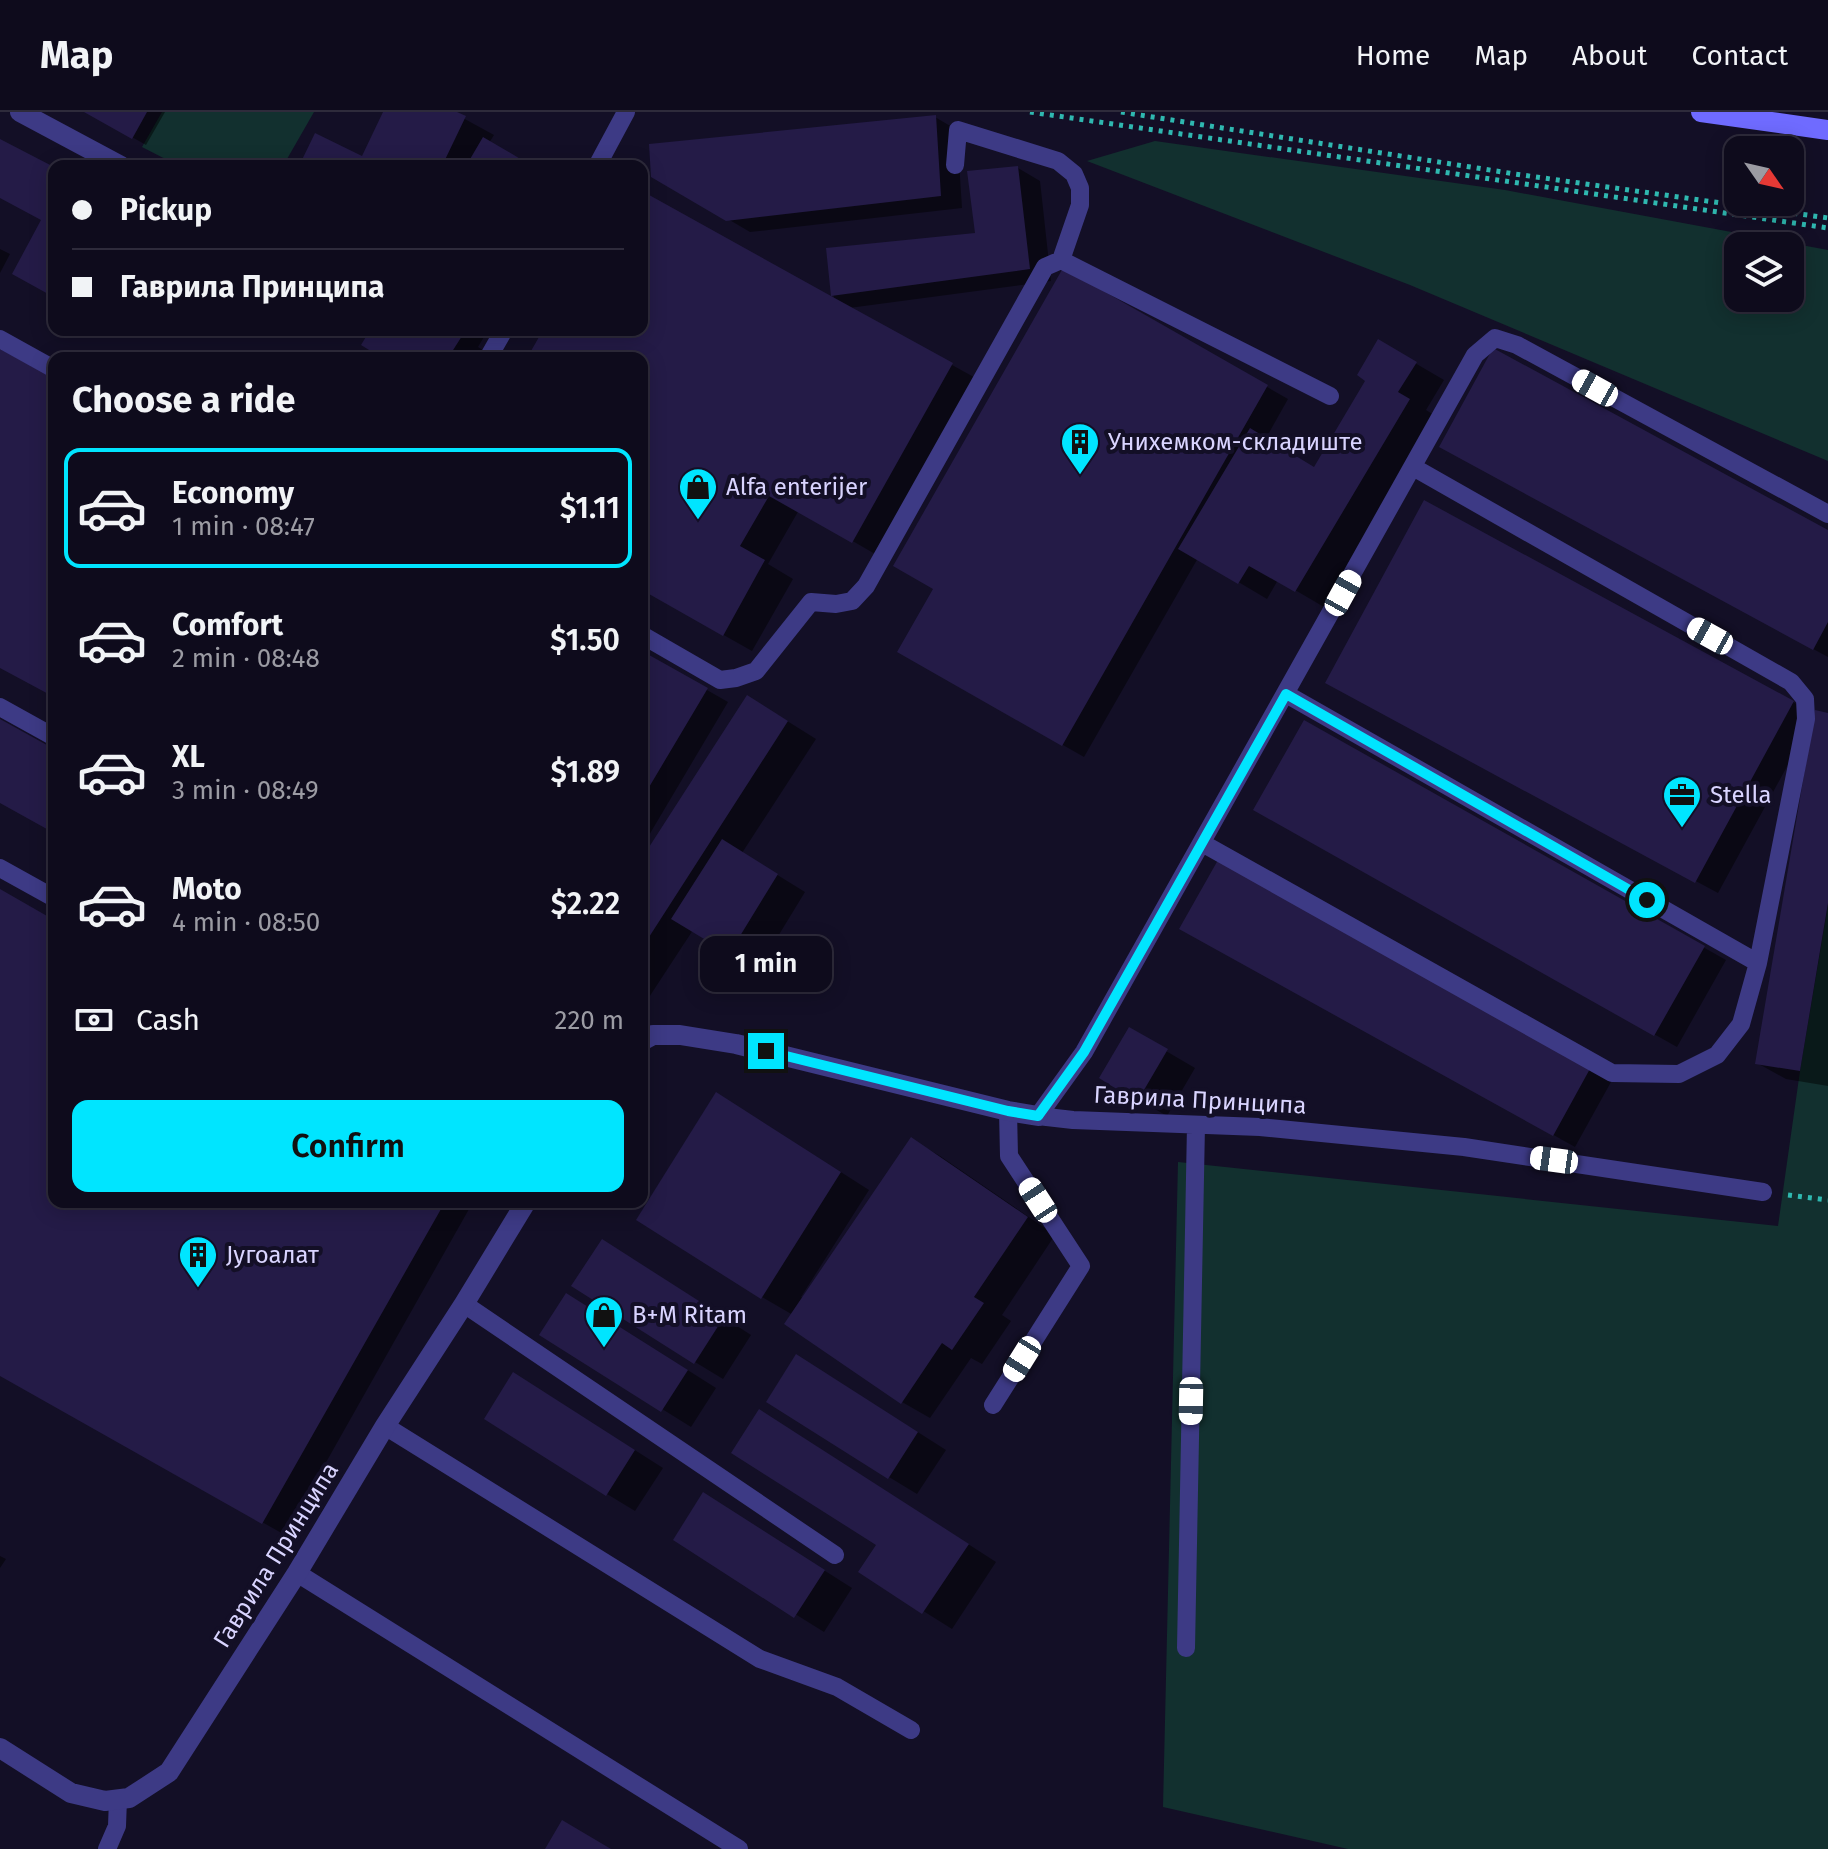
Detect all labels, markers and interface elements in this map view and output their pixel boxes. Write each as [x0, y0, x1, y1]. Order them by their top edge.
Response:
text: Map [40, 32, 113, 78]
text: Home [1356, 39, 1430, 72]
text: Map [1474, 39, 1528, 72]
text: About [1572, 39, 1647, 72]
text: Contact [1691, 39, 1788, 72]
north arrow [1724, 136, 1804, 216]
map controls [1724, 136, 1804, 312]
text: Pickup [120, 192, 212, 228]
button: layers [1724, 232, 1804, 312]
text: Гаврила Принципа [120, 269, 384, 305]
car [1568, 366, 1622, 410]
text: Choose a ride [72, 378, 295, 422]
building icon: Унихемком-складиште [1059, 421, 1101, 476]
place label: Унихемком-складиште [1108, 428, 1363, 456]
shop icon: Alfa enterijer [677, 466, 719, 521]
icon: car [76, 472, 148, 544]
place label: Alfa enterijer [726, 473, 868, 501]
text: Economy [172, 475, 294, 511]
text: $1.11 [560, 490, 620, 526]
text: 1 min · 08:47 [172, 511, 315, 542]
car [1321, 566, 1365, 620]
icon: car [76, 604, 148, 676]
text: Comfort [172, 607, 283, 643]
car [1683, 614, 1737, 658]
text: $1.50 [550, 622, 620, 658]
text: 2 min · 08:48 [172, 643, 320, 674]
icon: car [76, 736, 148, 808]
text: XL [172, 739, 205, 775]
text: $1.89 [550, 754, 620, 790]
office icon: Stella [1661, 774, 1703, 829]
text: 3 min · 08:49 [172, 775, 319, 806]
place label: Stella [1710, 781, 1771, 809]
icon: car [76, 868, 148, 940]
text: Moto [172, 871, 242, 907]
route start [1629, 882, 1665, 918]
text: $2.22 [551, 886, 620, 922]
text: 4 min · 08:50 [172, 907, 320, 938]
callout: 1 min [700, 935, 832, 991]
text: 1 min [735, 948, 797, 979]
icon: cash [72, 998, 116, 1042]
text: Cash [136, 1002, 200, 1038]
text: 220 m [555, 1005, 624, 1036]
route end [748, 1033, 784, 1069]
street label: Гаврила Принципа [1093, 1080, 1307, 1120]
button: Confirm [72, 1100, 624, 1192]
car [1529, 1145, 1579, 1175]
car [1015, 1173, 1061, 1227]
building icon: Југоалат [177, 1234, 219, 1289]
place label: Југоалат [226, 1241, 319, 1269]
shop icon: B+M Ritam [583, 1294, 625, 1349]
place label: B+M Ritam [632, 1301, 747, 1329]
car [999, 1332, 1045, 1386]
car [1179, 1377, 1203, 1425]
street label: Гаврила Принципа [208, 1457, 344, 1653]

